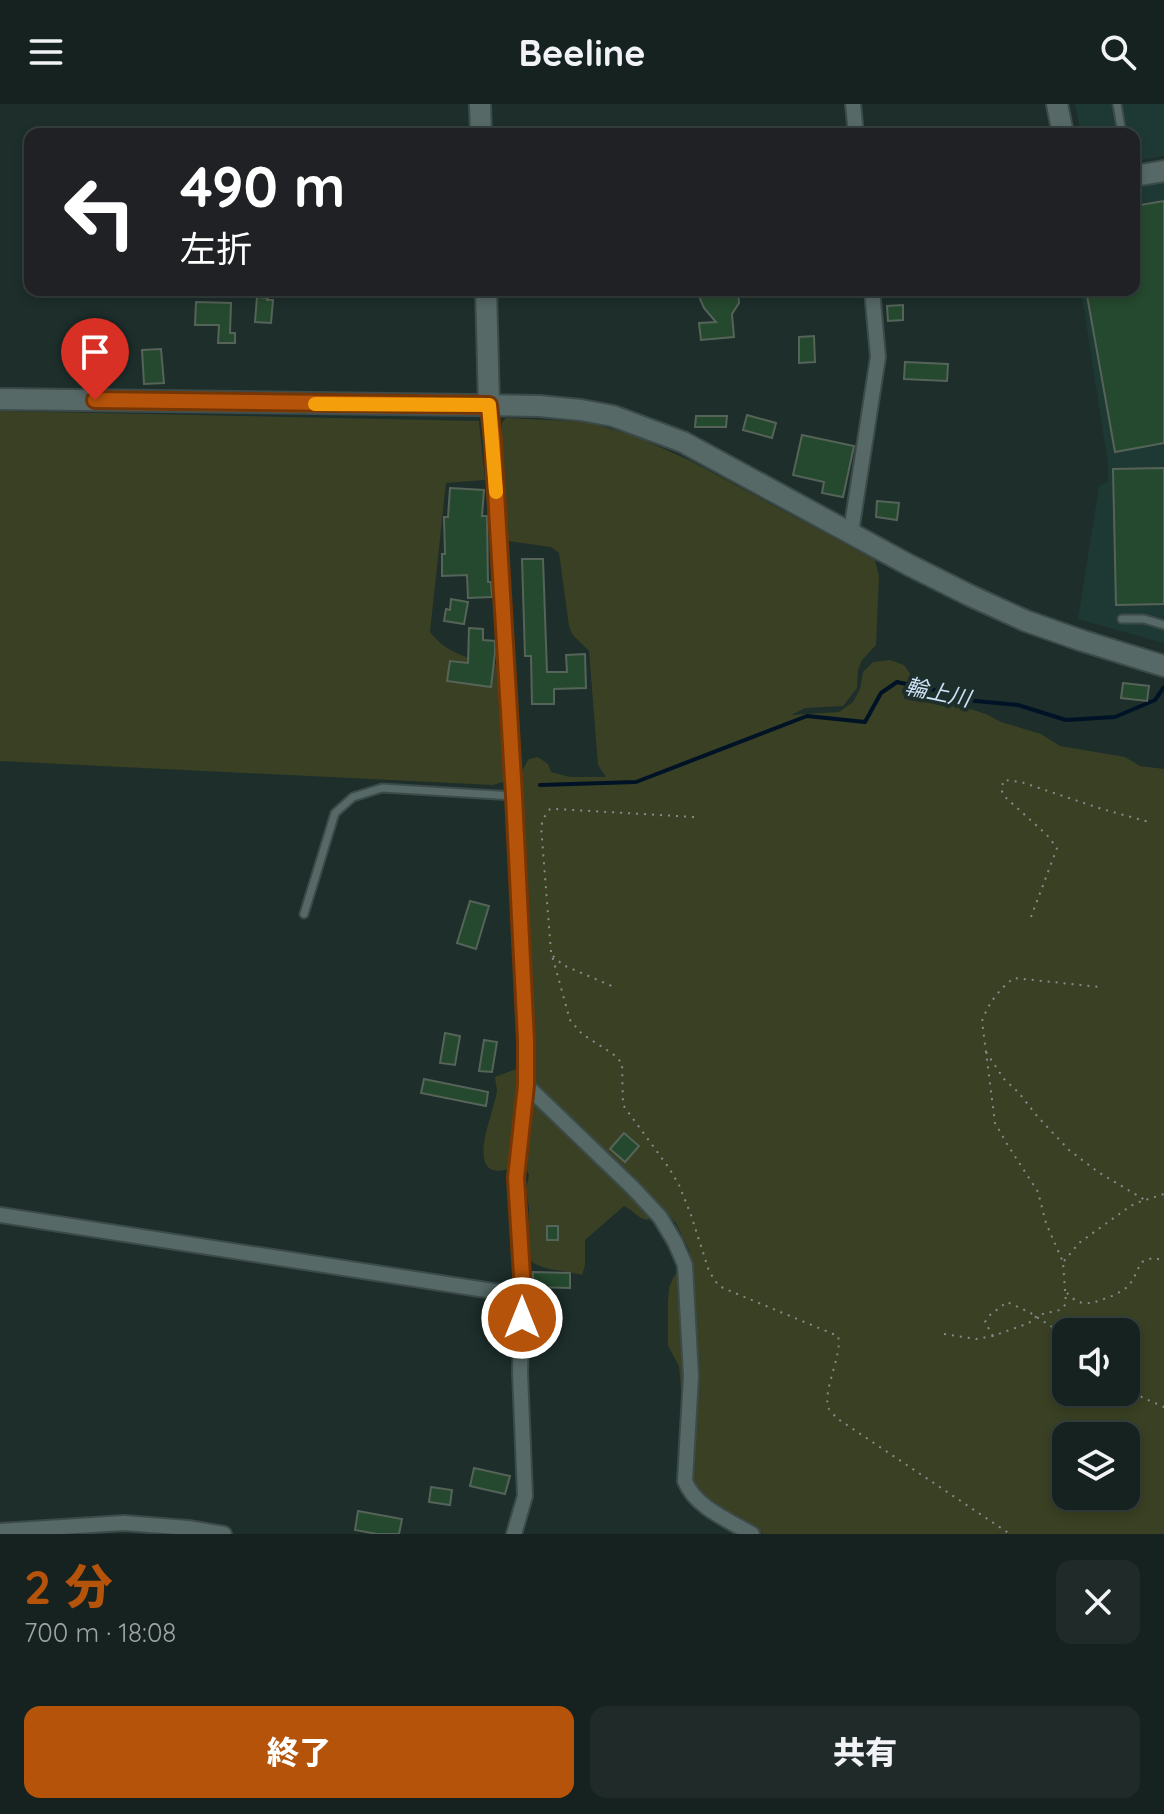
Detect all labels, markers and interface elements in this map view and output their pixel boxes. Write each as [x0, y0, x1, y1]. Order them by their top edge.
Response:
icon: menu [24, 30, 68, 74]
text: Beeline [519, 30, 645, 75]
icon: search [1096, 30, 1140, 74]
text: 490 m [180, 151, 345, 221]
icon: left [48, 160, 152, 264]
text: 左折 [180, 226, 252, 271]
pin [61, 318, 129, 400]
icon: arrive [73, 330, 117, 374]
water label: 輪上川 [903, 671, 975, 713]
position arrow [480, 1276, 564, 1360]
map controls [1052, 1318, 1140, 1510]
button: sound [1052, 1318, 1140, 1406]
button: layers [1052, 1422, 1140, 1510]
text: 2 分 [24, 1556, 113, 1616]
button: close [1056, 1560, 1140, 1644]
text: 700 m · 18:08 [24, 1616, 176, 1649]
button: 終了 [24, 1706, 574, 1798]
button: 共有 [590, 1706, 1140, 1798]

